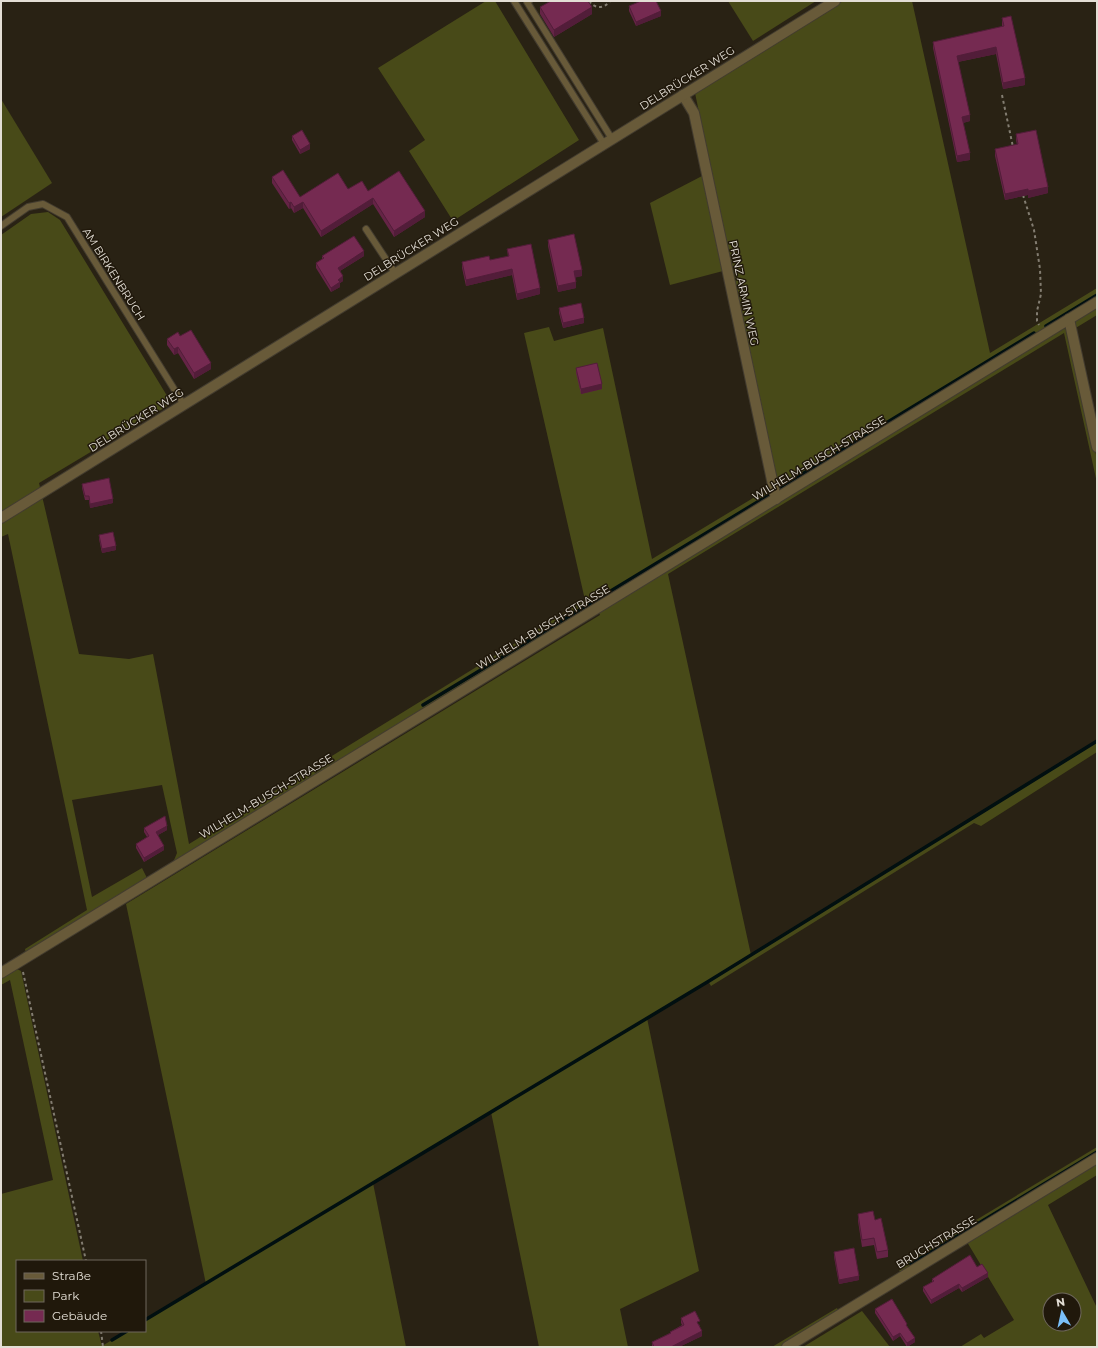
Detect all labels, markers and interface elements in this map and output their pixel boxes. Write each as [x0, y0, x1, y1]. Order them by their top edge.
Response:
street label: DELBRÜCKER WEG [637, 43, 737, 113]
street label: DELBRÜCKER WEG [361, 214, 461, 284]
street label: AM BIRKENBRUCH [80, 225, 148, 323]
street label: PRINZ ARMIN WEG [726, 239, 762, 347]
street label: DELBRÜCKER WEG [86, 385, 186, 455]
street label: WILHELM-BUSCH-STRASSE [750, 412, 888, 504]
street label: WILHELM-BUSCH-STRASSE [474, 581, 612, 673]
street label: WILHELM-BUSCH-STRASSE [197, 750, 335, 842]
street label: BRUCHSTRASSE [893, 1212, 979, 1272]
legend [16, 1260, 146, 1332]
text: Straße [52, 1268, 91, 1283]
text: Park [52, 1288, 80, 1303]
north arrow [1042, 1292, 1082, 1332]
text: N [1055, 1295, 1066, 1310]
text: Gebäude [52, 1308, 107, 1323]

